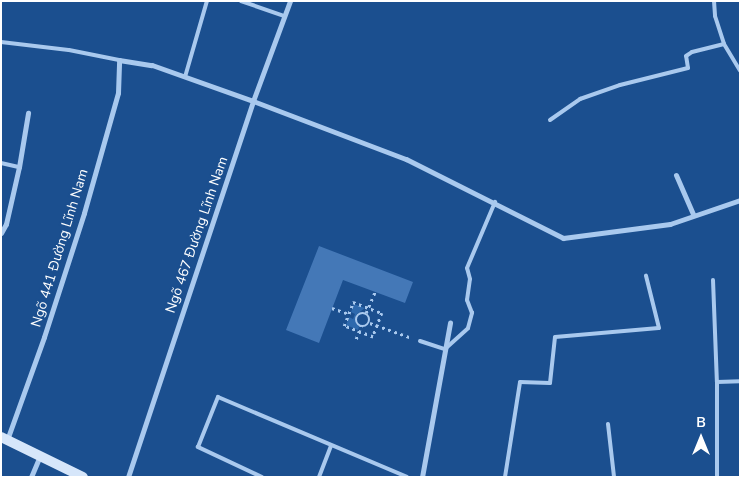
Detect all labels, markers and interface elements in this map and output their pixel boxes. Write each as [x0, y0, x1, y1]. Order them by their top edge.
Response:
street label: Ngõ 467 Đường Lĩnh Nam [162, 154, 232, 316]
street label: Ngõ 441 Đường Lĩnh Nam [28, 167, 92, 329]
north arrow [676, 413, 726, 463]
text: B [696, 413, 706, 432]

